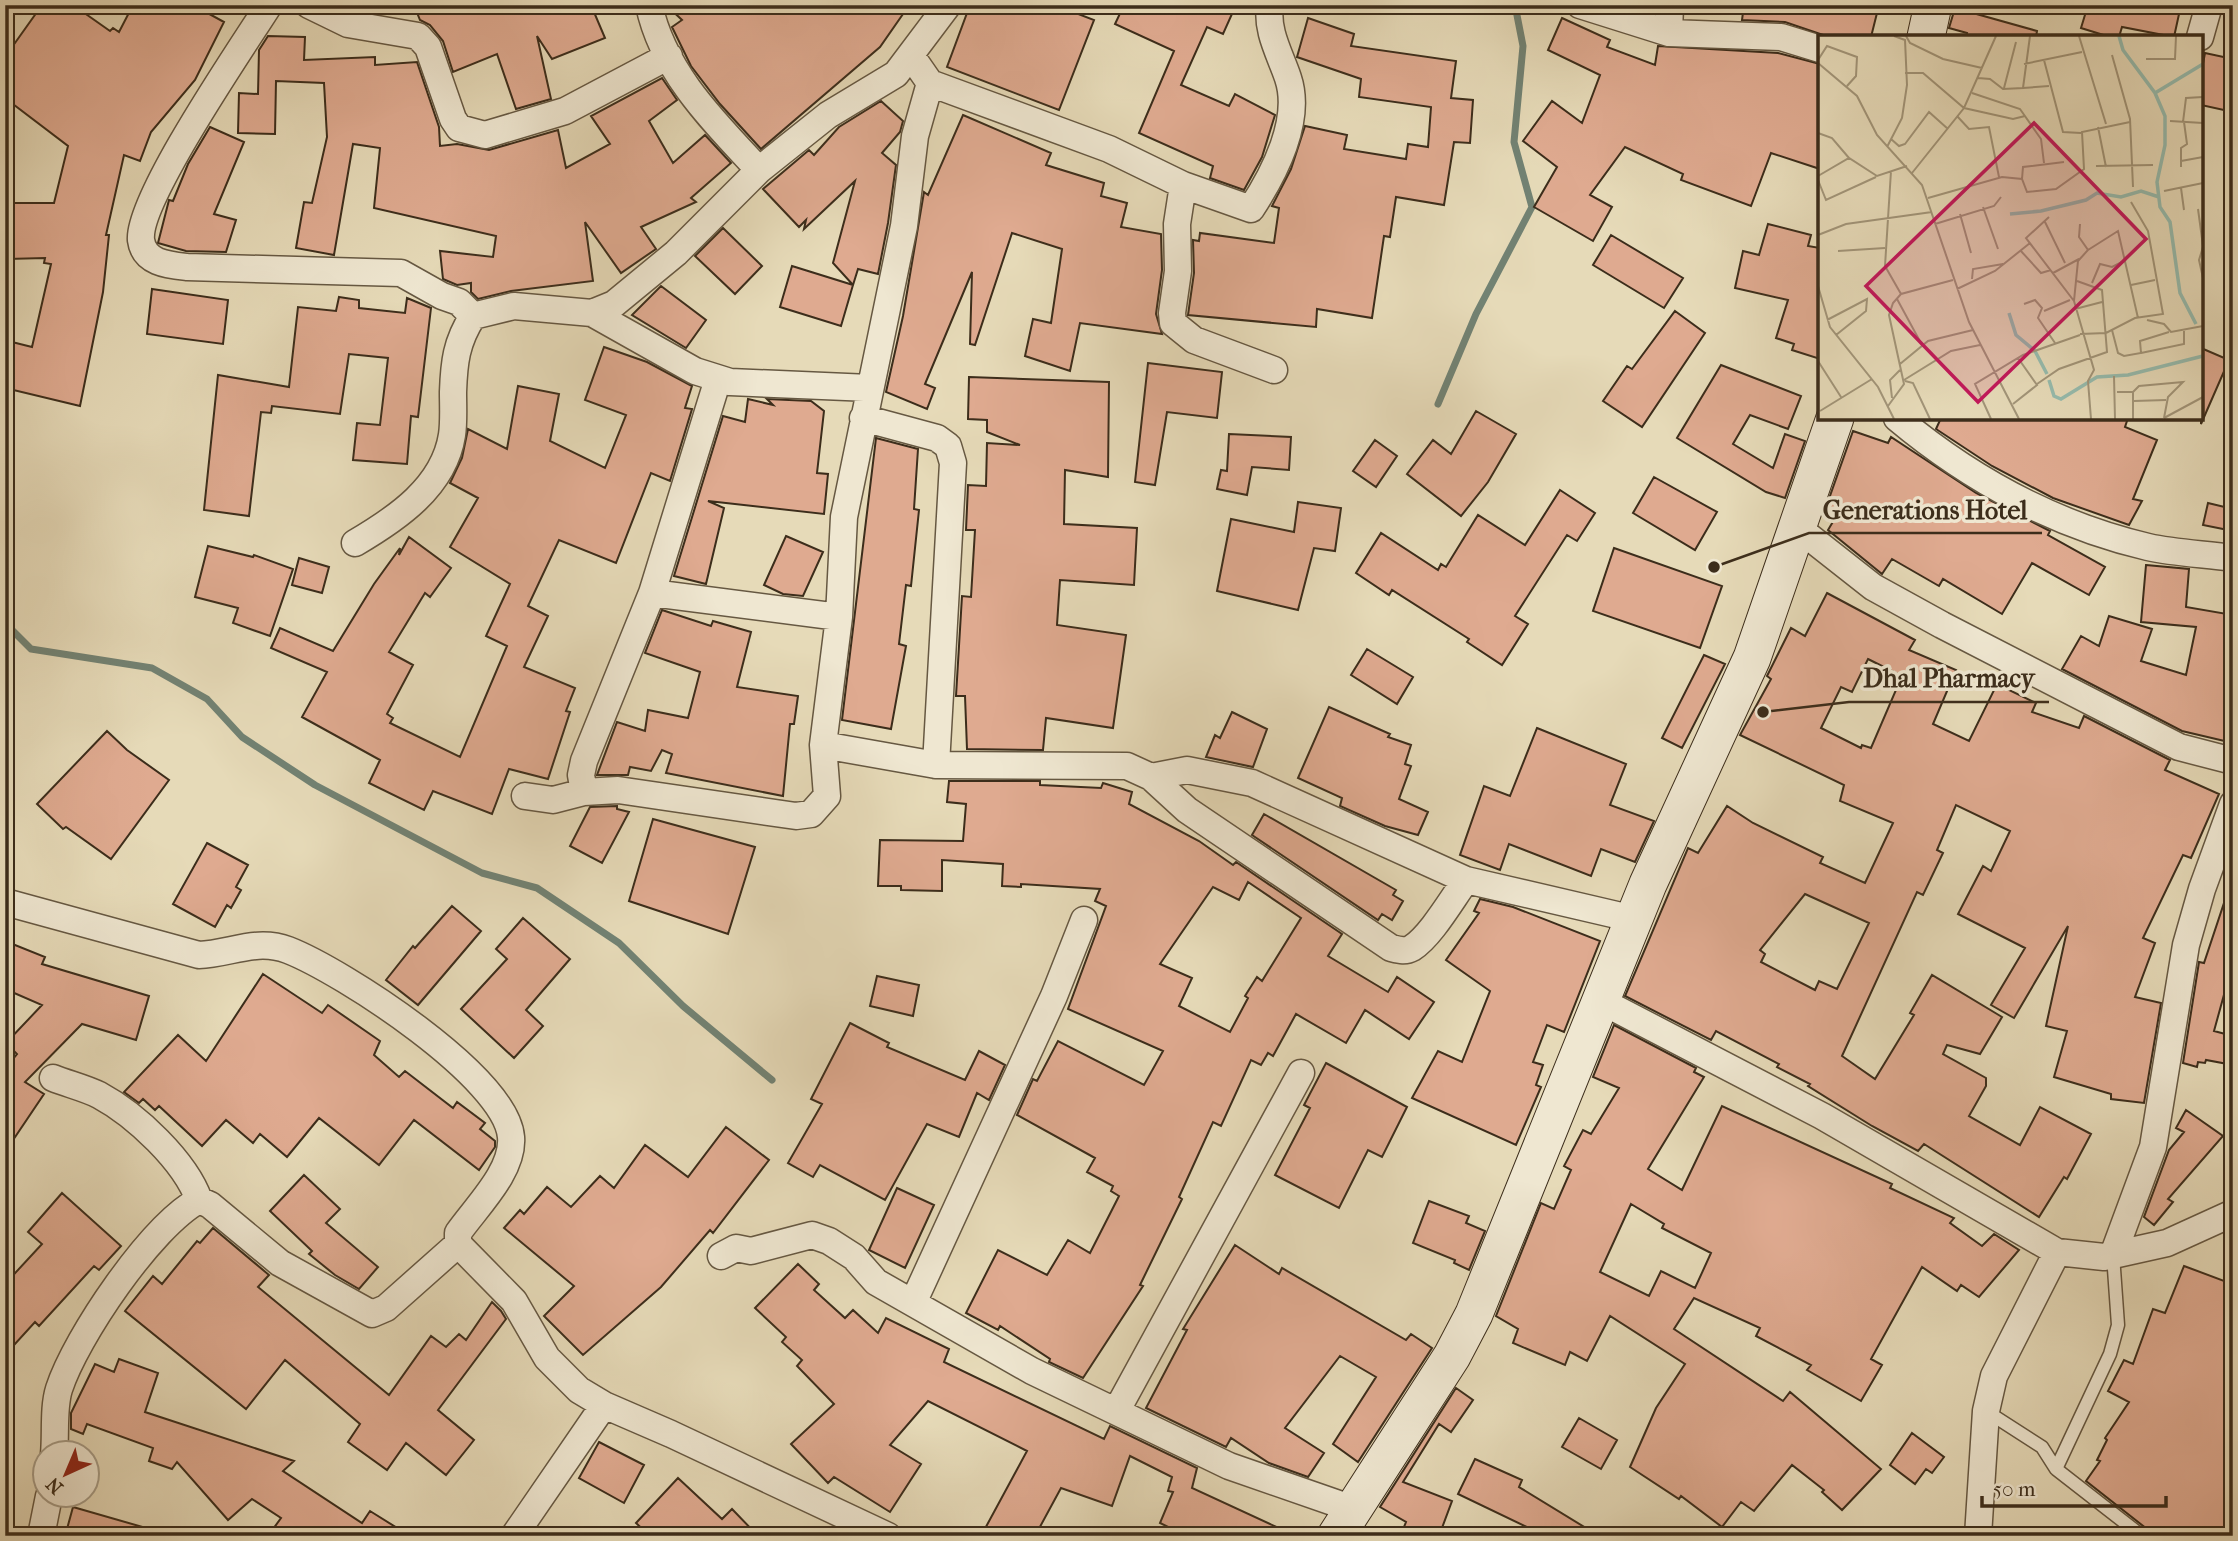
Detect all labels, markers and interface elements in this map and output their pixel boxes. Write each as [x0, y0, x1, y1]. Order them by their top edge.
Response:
inset map [1818, 35, 2203, 420]
callout: Generations Hotel [1809, 486, 2042, 533]
text: Generations Hotel [1823, 495, 2028, 526]
callout: Dhal Pharmacy [1849, 655, 2049, 702]
text: Dhal Pharmacy [1863, 663, 2037, 694]
north arrow [32, 1440, 102, 1510]
scale bar [1982, 1464, 2166, 1508]
text: N [42, 1472, 68, 1498]
text: 50 m [1993, 1477, 2036, 1501]

